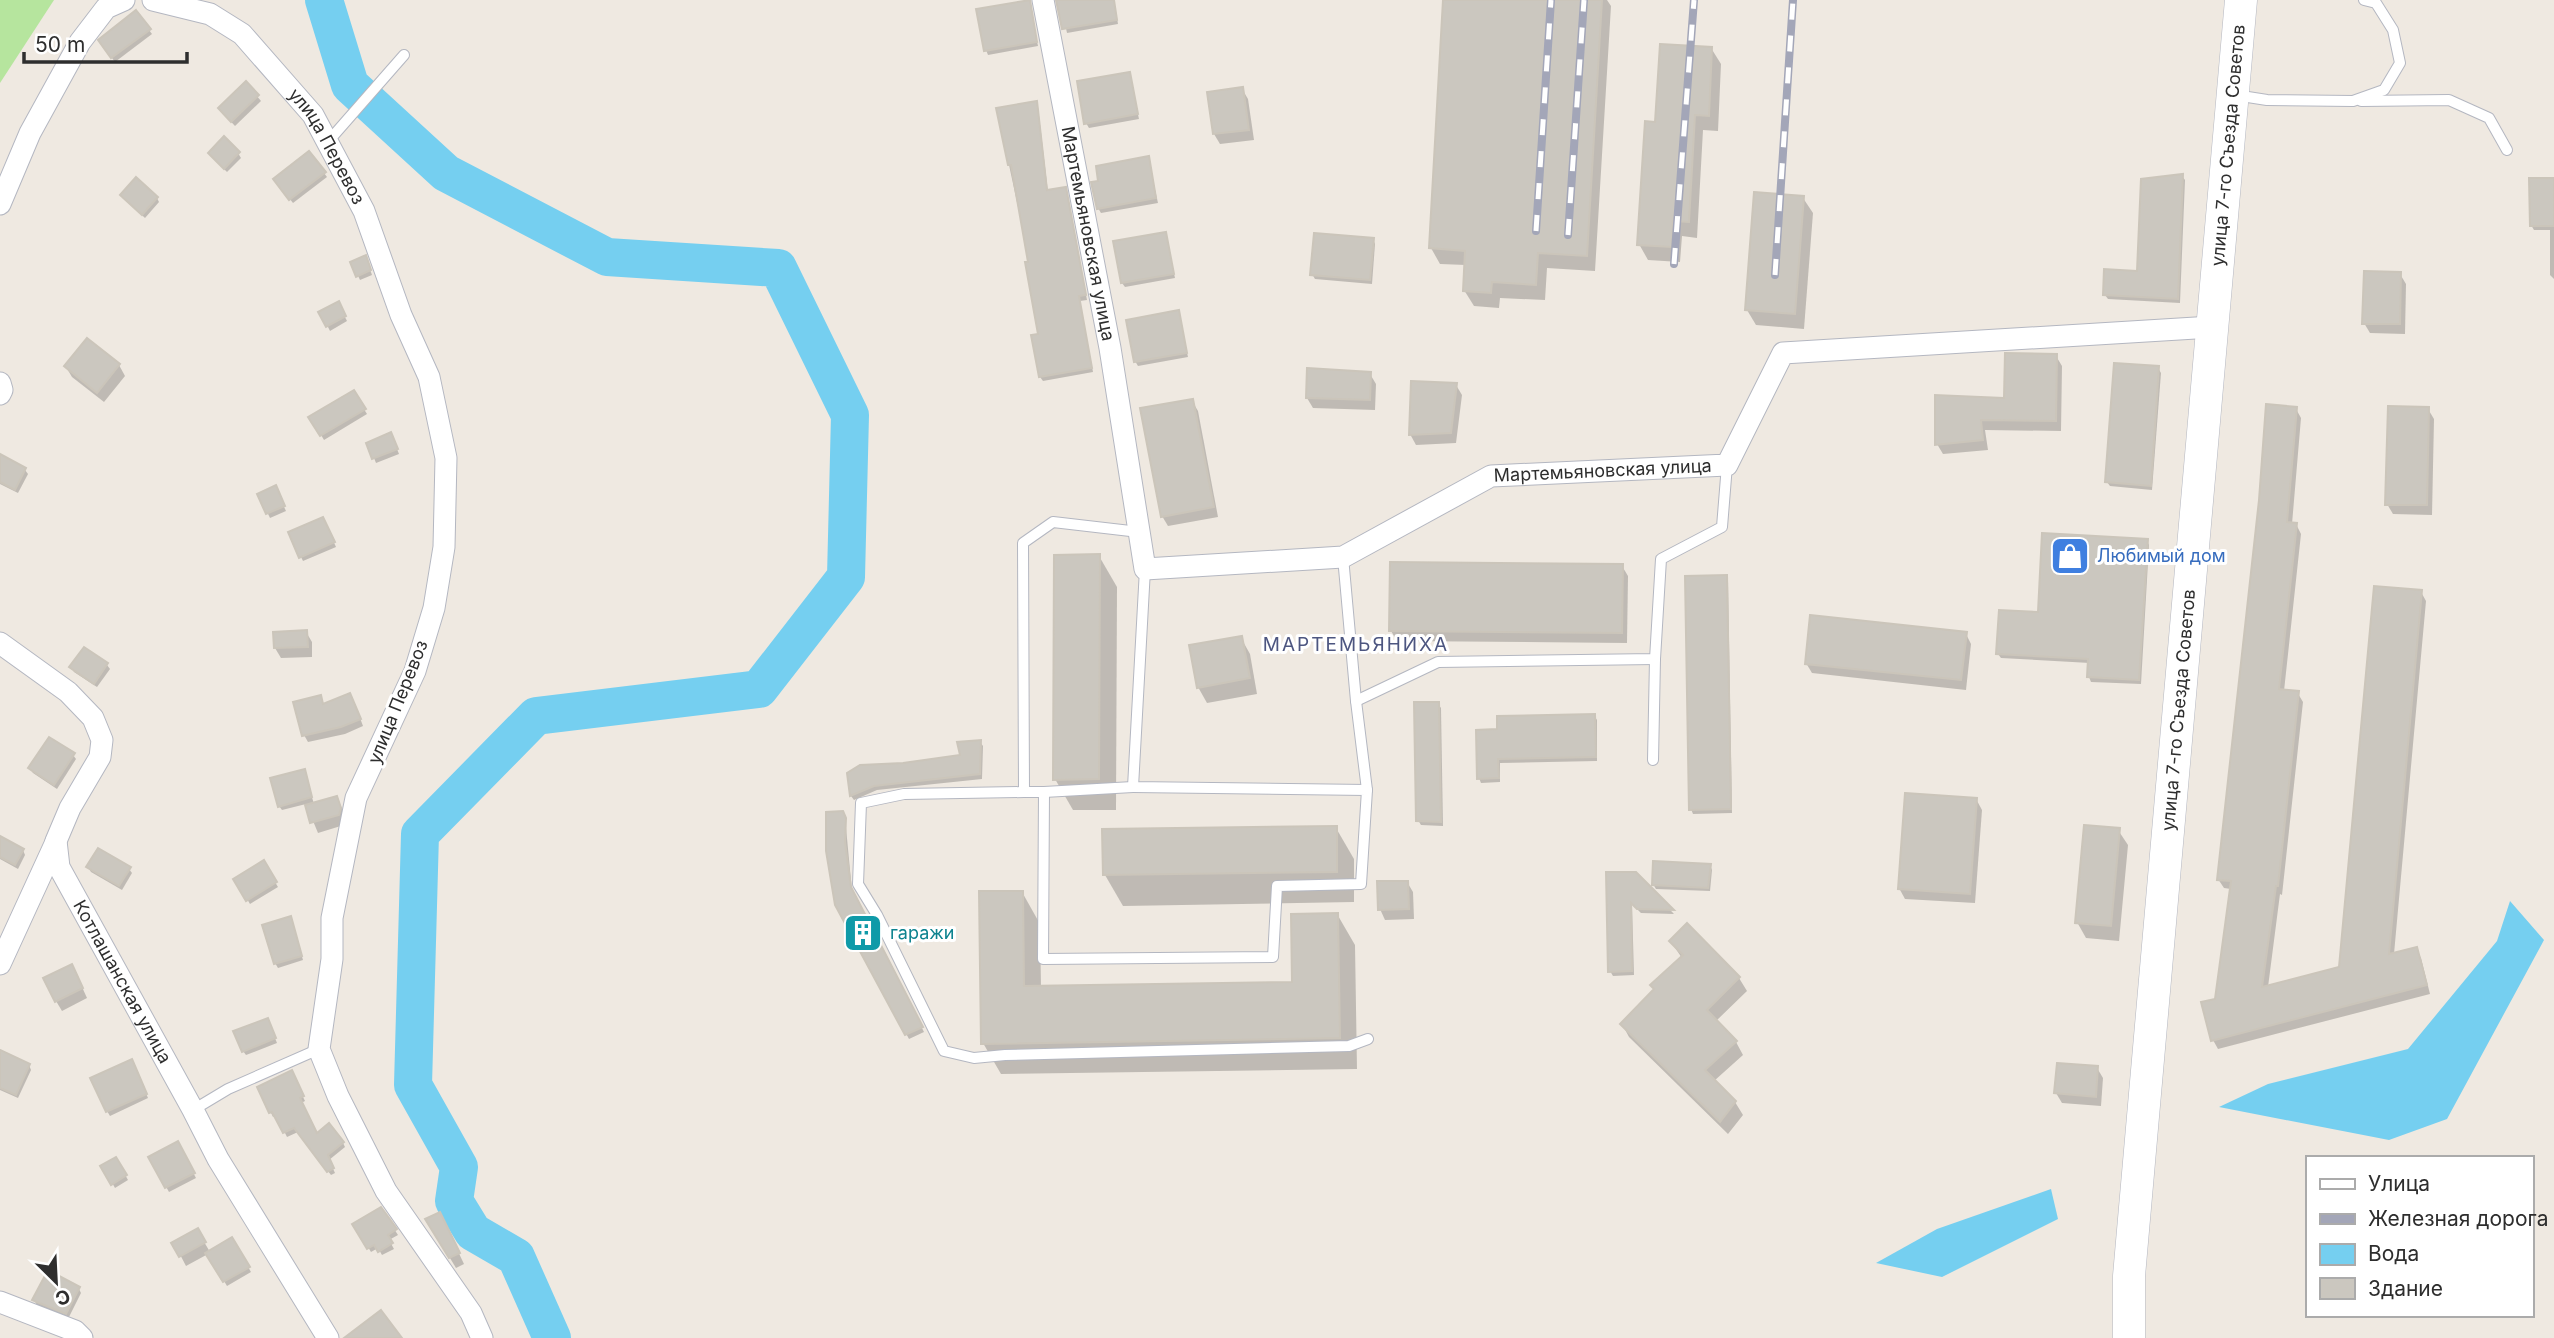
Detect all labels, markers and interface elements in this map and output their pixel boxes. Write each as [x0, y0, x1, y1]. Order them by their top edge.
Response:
scale bar [24, 21, 187, 65]
street label: улица 7-го Съезда Советов [2207, 24, 2249, 267]
text: 50 m [35, 32, 85, 57]
street label: улица Перевоз [284, 84, 370, 208]
street label: Мартемьяновская улица [1058, 125, 1119, 343]
street label: Мартемьяновская улица [1493, 455, 1712, 486]
shop icon: Любимый дом [2049, 535, 2091, 577]
place label: Любимый дом [2097, 545, 2226, 566]
street label: улица 7-го Съезда Советов [2157, 588, 2199, 832]
district label: МАРТЕМЬЯНИХА [1263, 633, 1449, 656]
street label: улица Перевоз [363, 637, 432, 767]
street label: Котлашанская улица [69, 896, 176, 1067]
building icon: гаражи [842, 912, 884, 954]
place label: гаражи [890, 922, 955, 943]
legend [2306, 1156, 2533, 1317]
text: Улица [2368, 1171, 2430, 1196]
text: Железная дорога [2368, 1206, 2548, 1231]
text: Вода [2368, 1241, 2419, 1266]
north arrow [21, 1247, 91, 1317]
text: Здание [2368, 1276, 2443, 1301]
text: С [52, 1284, 74, 1310]

